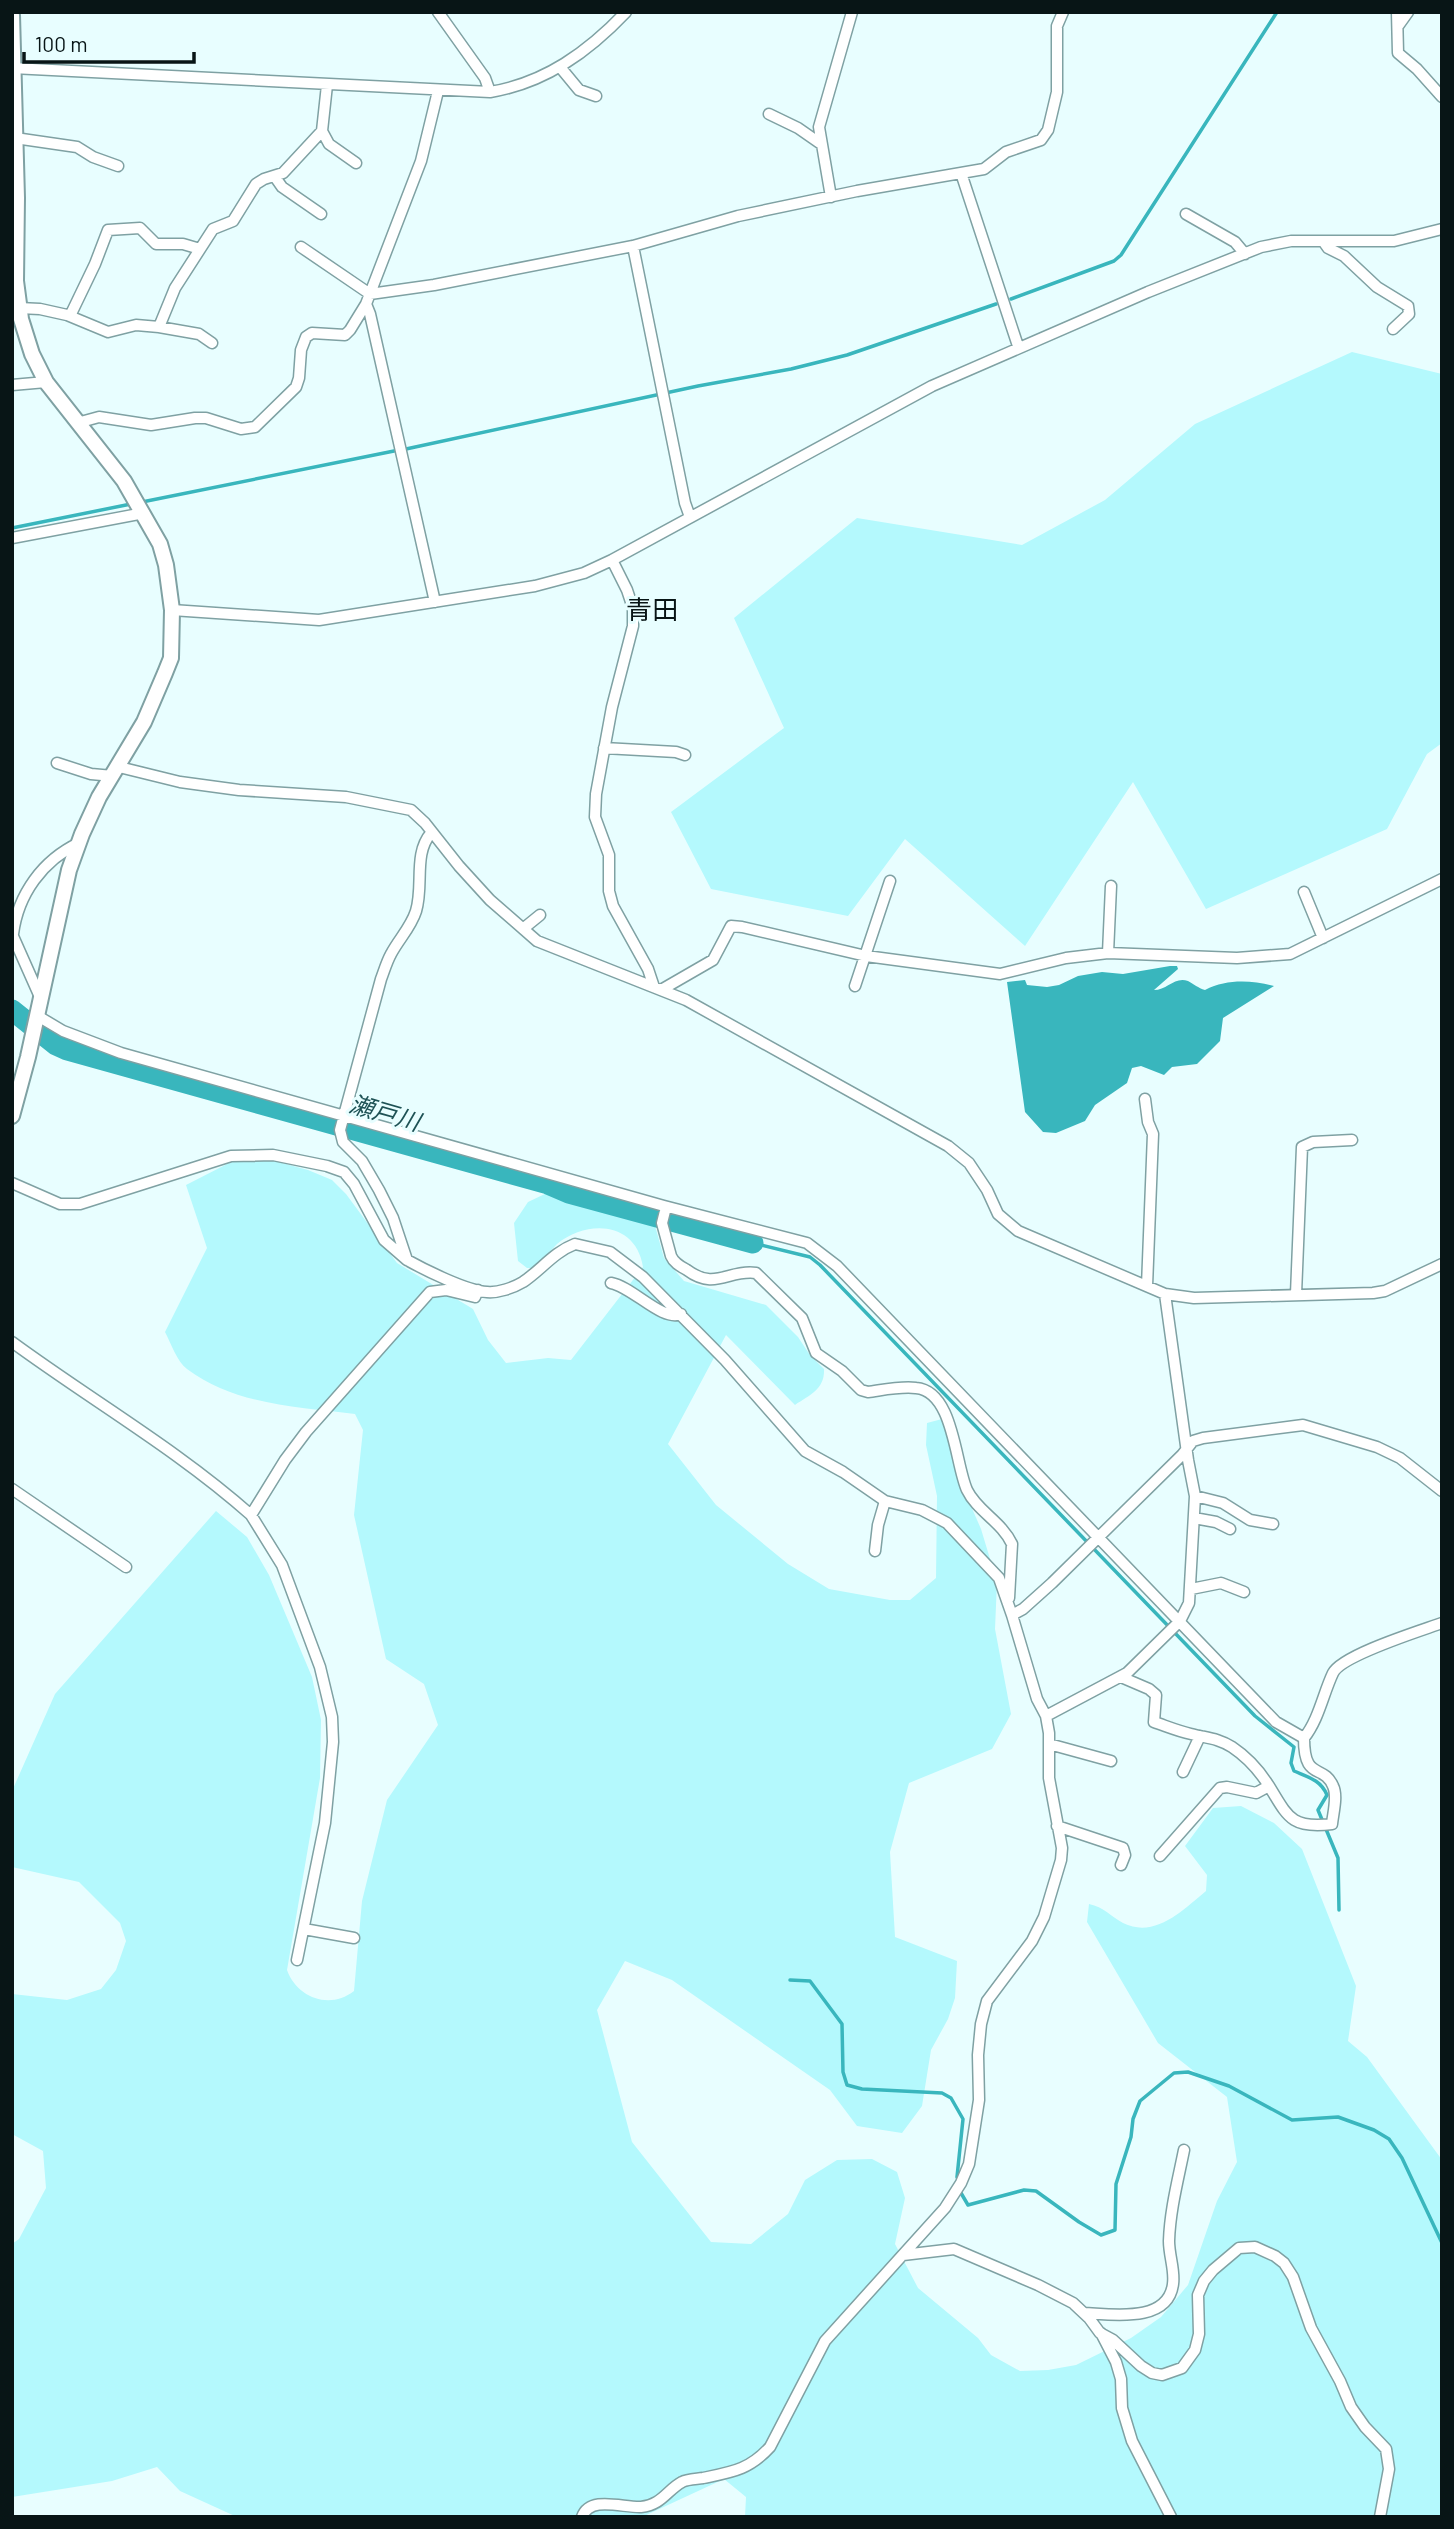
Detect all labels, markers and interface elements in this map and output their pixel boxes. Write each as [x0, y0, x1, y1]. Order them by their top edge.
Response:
scale bar [24, 21, 194, 65]
text: 100 m [35, 31, 88, 56]
district label: 青田 [626, 593, 678, 624]
water label: 瀬戸川 [346, 1088, 426, 1137]

